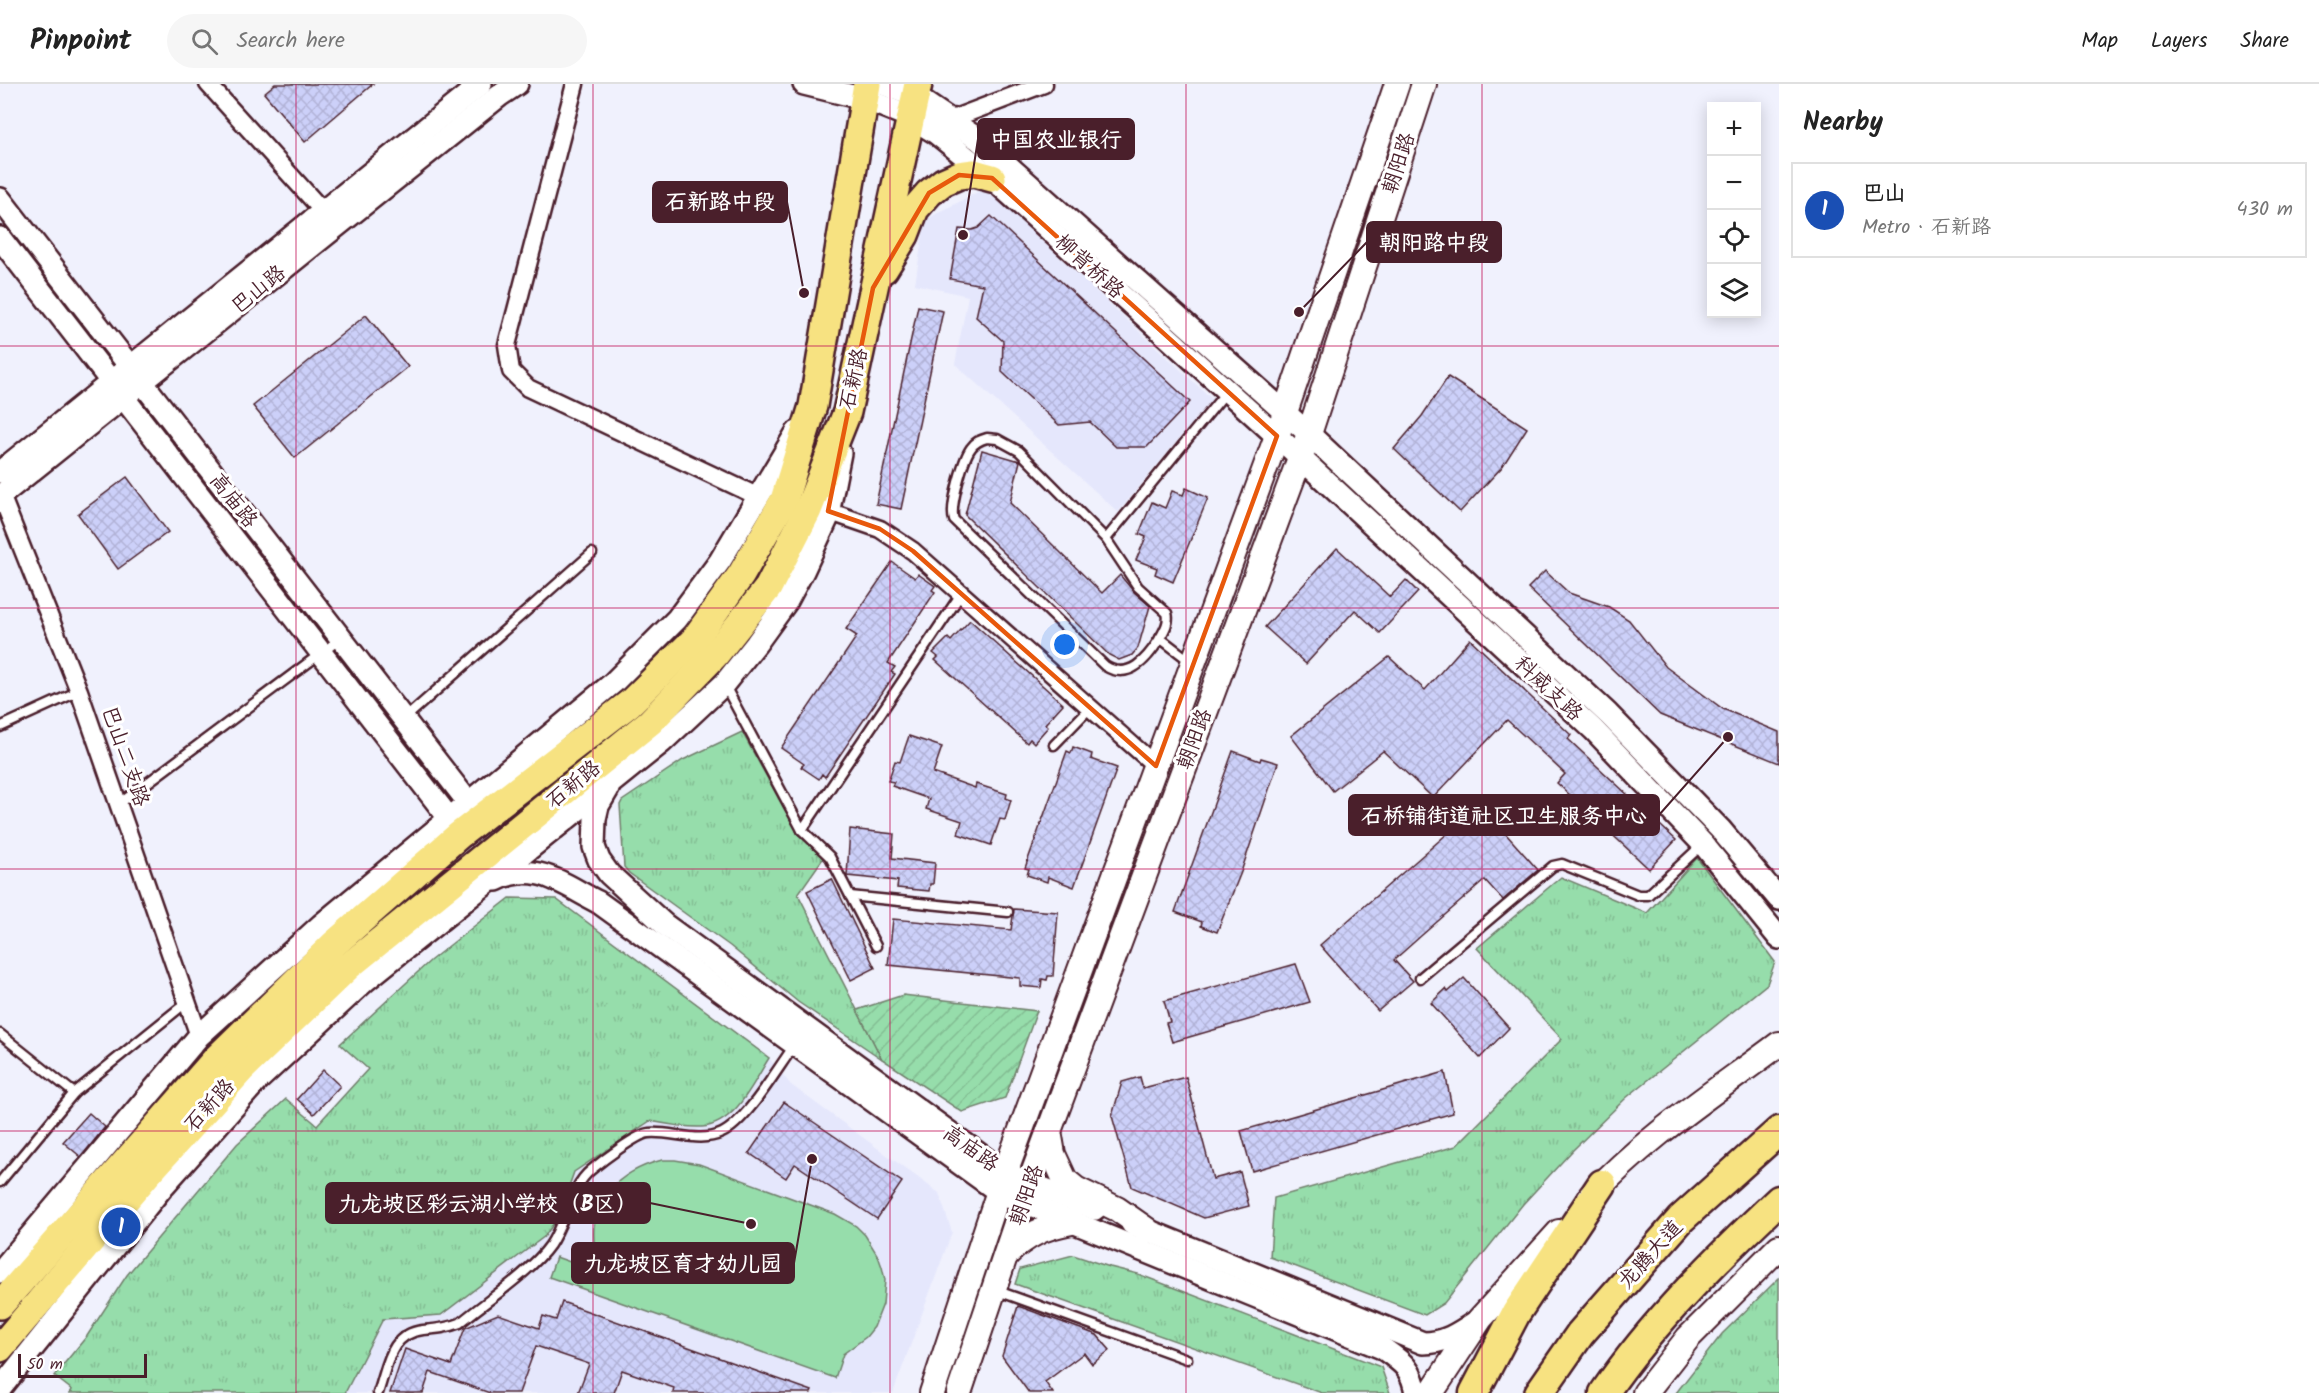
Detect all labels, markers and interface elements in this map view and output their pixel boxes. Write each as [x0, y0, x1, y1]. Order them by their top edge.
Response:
search box [167, 14, 587, 68]
text: Pinpoint [30, 19, 131, 64]
text: Search here [236, 24, 345, 59]
icon: search [188, 25, 221, 58]
text: Map [2081, 25, 2118, 58]
text: Layers [2151, 25, 2207, 58]
text: Share [2240, 25, 2289, 58]
map controls [1707, 102, 1761, 318]
button: + [1707, 102, 1761, 156]
text: Nearby [1803, 102, 1883, 144]
callout: 中国农业银行 [978, 119, 1134, 159]
text: 中国农业银行 [990, 124, 1122, 159]
street label: 朝阳路 [1374, 128, 1425, 199]
button: − [1707, 156, 1761, 210]
text: 巴山 [1862, 177, 1906, 212]
callout: 石新路中段 [653, 182, 787, 222]
text: 石新路中段 [665, 186, 775, 221]
text: 1 [1821, 194, 1828, 226]
text: 430 m [2237, 194, 2293, 226]
button: locate [1707, 210, 1761, 264]
text: Metro · 石新路 [1862, 212, 1991, 244]
callout: 朝阳路中段 [1367, 222, 1501, 262]
street label: 柳背桥路 [1047, 227, 1131, 307]
text: 朝阳路中段 [1379, 227, 1489, 262]
street label: 巴山路 [224, 258, 294, 323]
button: layers [1707, 264, 1761, 318]
street label: 石新路 [831, 345, 878, 414]
street label: 高庙路 [200, 466, 265, 536]
your location [1050, 630, 1079, 659]
street label: 科威支路 [1506, 648, 1590, 730]
street label: 巴山二支路 [92, 701, 157, 811]
street label: 朝阳路 [1169, 704, 1222, 775]
street label: 石新路 [539, 753, 609, 818]
callout: 石桥铺街道社区卫生服务中心 [1349, 795, 1659, 835]
text: 石桥铺街道社区卫生服务中心 [1361, 800, 1647, 835]
street label: 石新路 [177, 1072, 243, 1140]
street label: 高庙路 [935, 1117, 1005, 1181]
street label: 朝阳路 [1002, 1160, 1053, 1231]
callout: 九龙坡区彩云湖小学校（B区） [326, 1183, 650, 1223]
text: 九龙坡区彩云湖小学校（B区） [338, 1188, 638, 1223]
pin: 1 [102, 1204, 140, 1250]
street label: 龙腾大道 [1611, 1213, 1691, 1297]
callout: 九龙坡区育才幼儿园 [572, 1243, 794, 1283]
text: 九龙坡区育才幼儿园 [584, 1248, 782, 1283]
scale bar [18, 1351, 147, 1378]
text: 50 m [27, 1352, 63, 1377]

